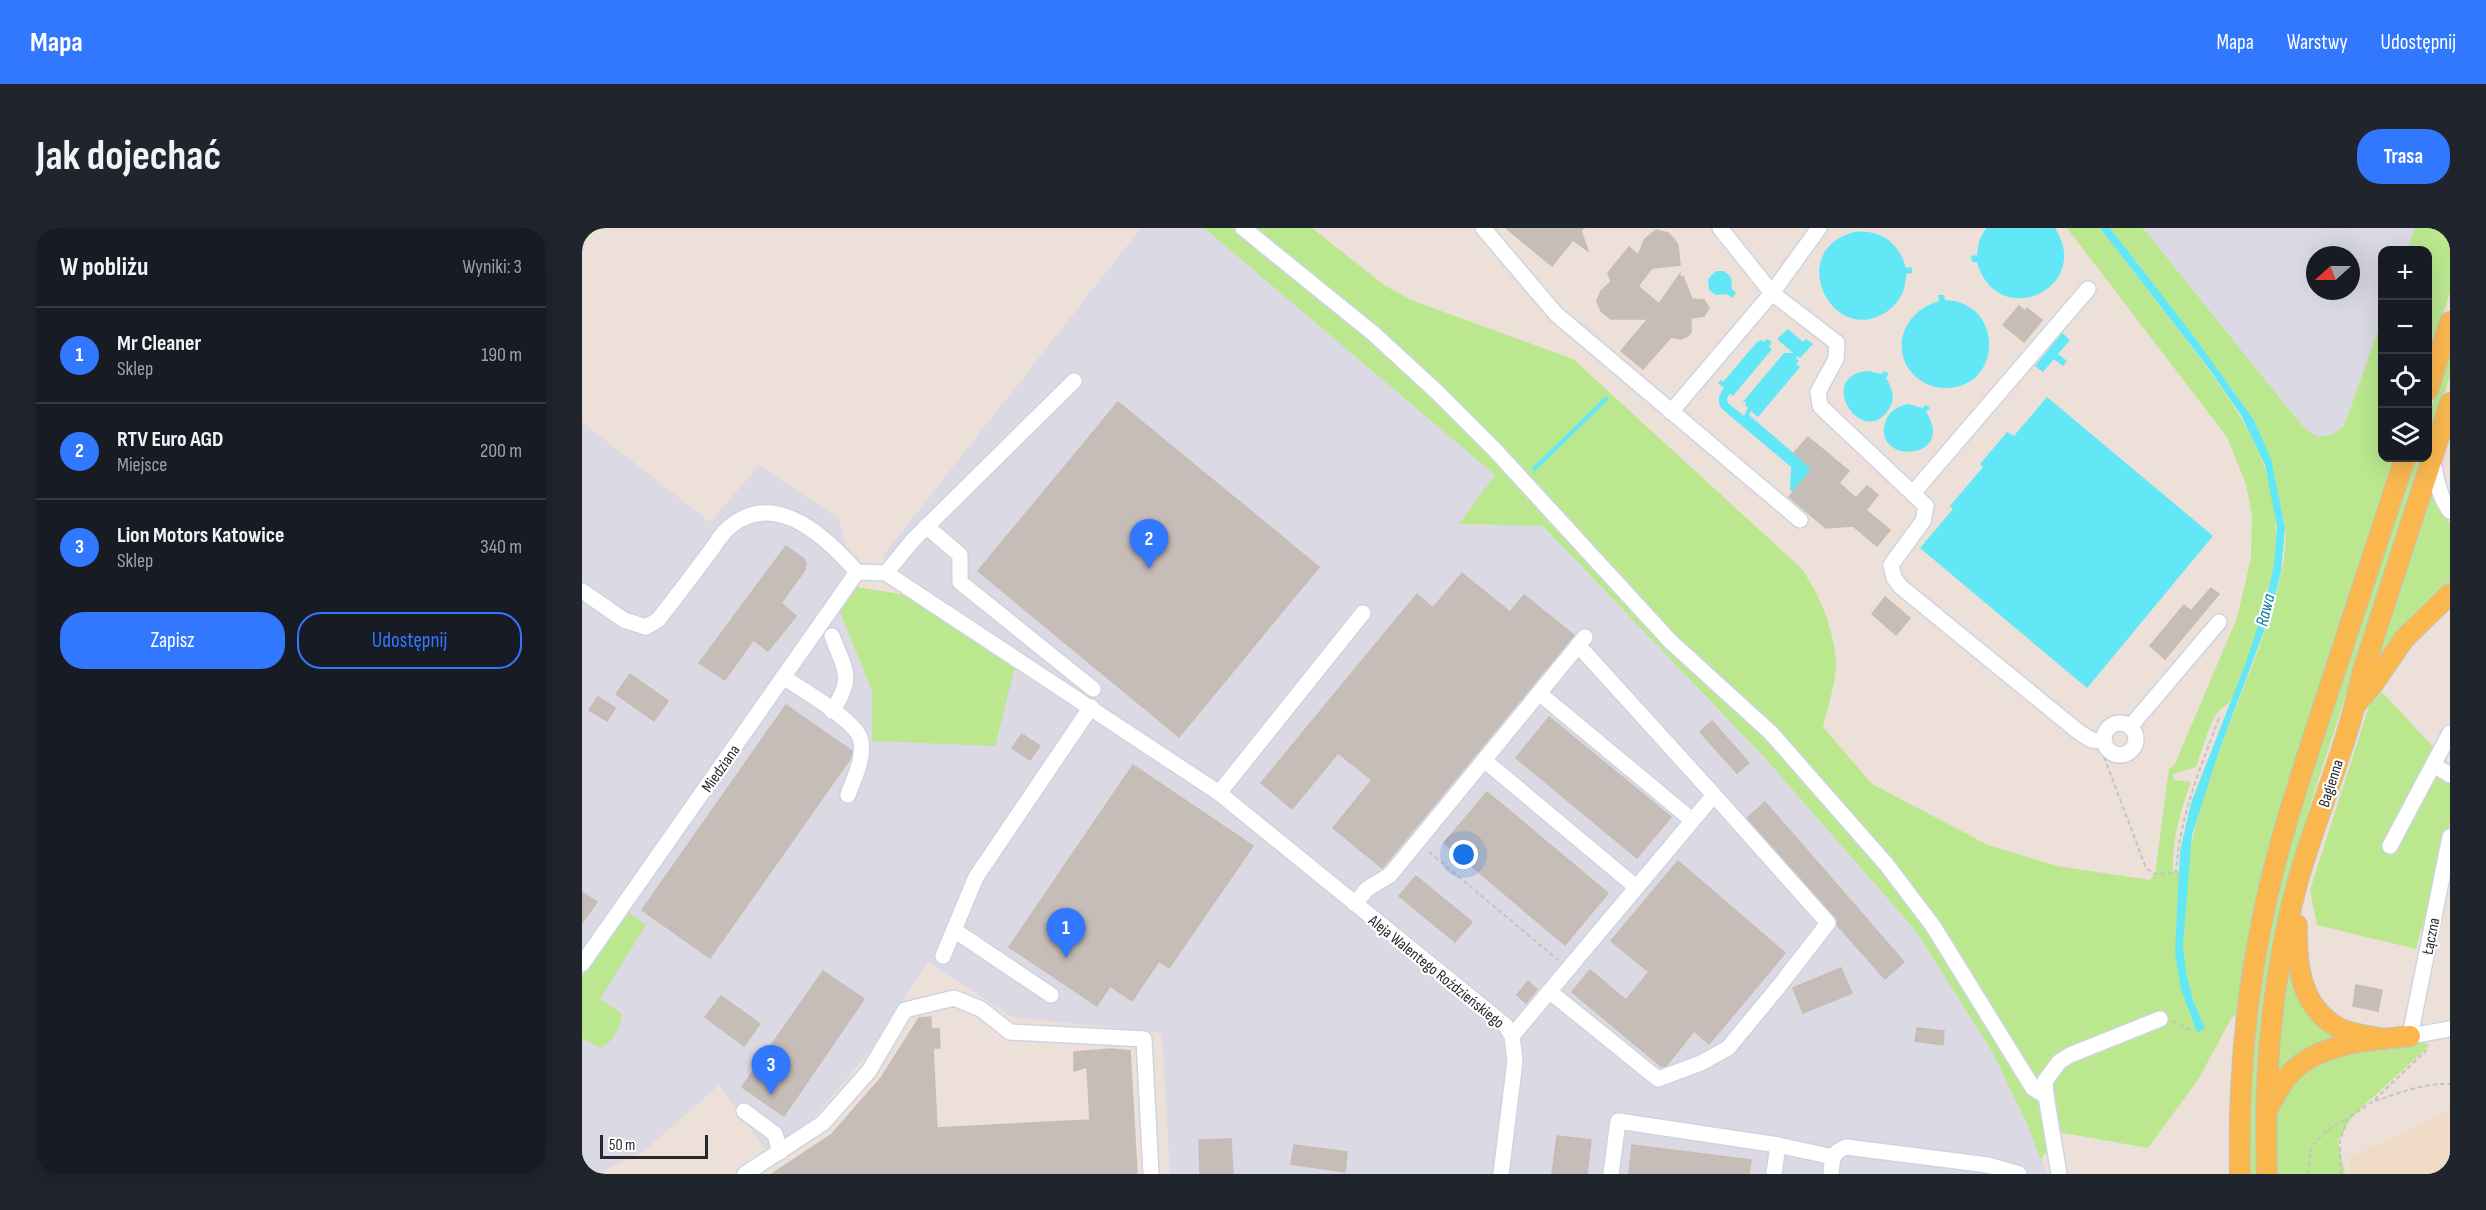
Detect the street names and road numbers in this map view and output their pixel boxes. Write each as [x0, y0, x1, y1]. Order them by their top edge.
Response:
street label: Miedziana [698, 742, 744, 796]
street label: Bagienna [2315, 757, 2348, 810]
street label: Aleja Walentego Roździeńskiego [1363, 911, 1508, 1033]
street label: Łączna [2418, 916, 2444, 957]

